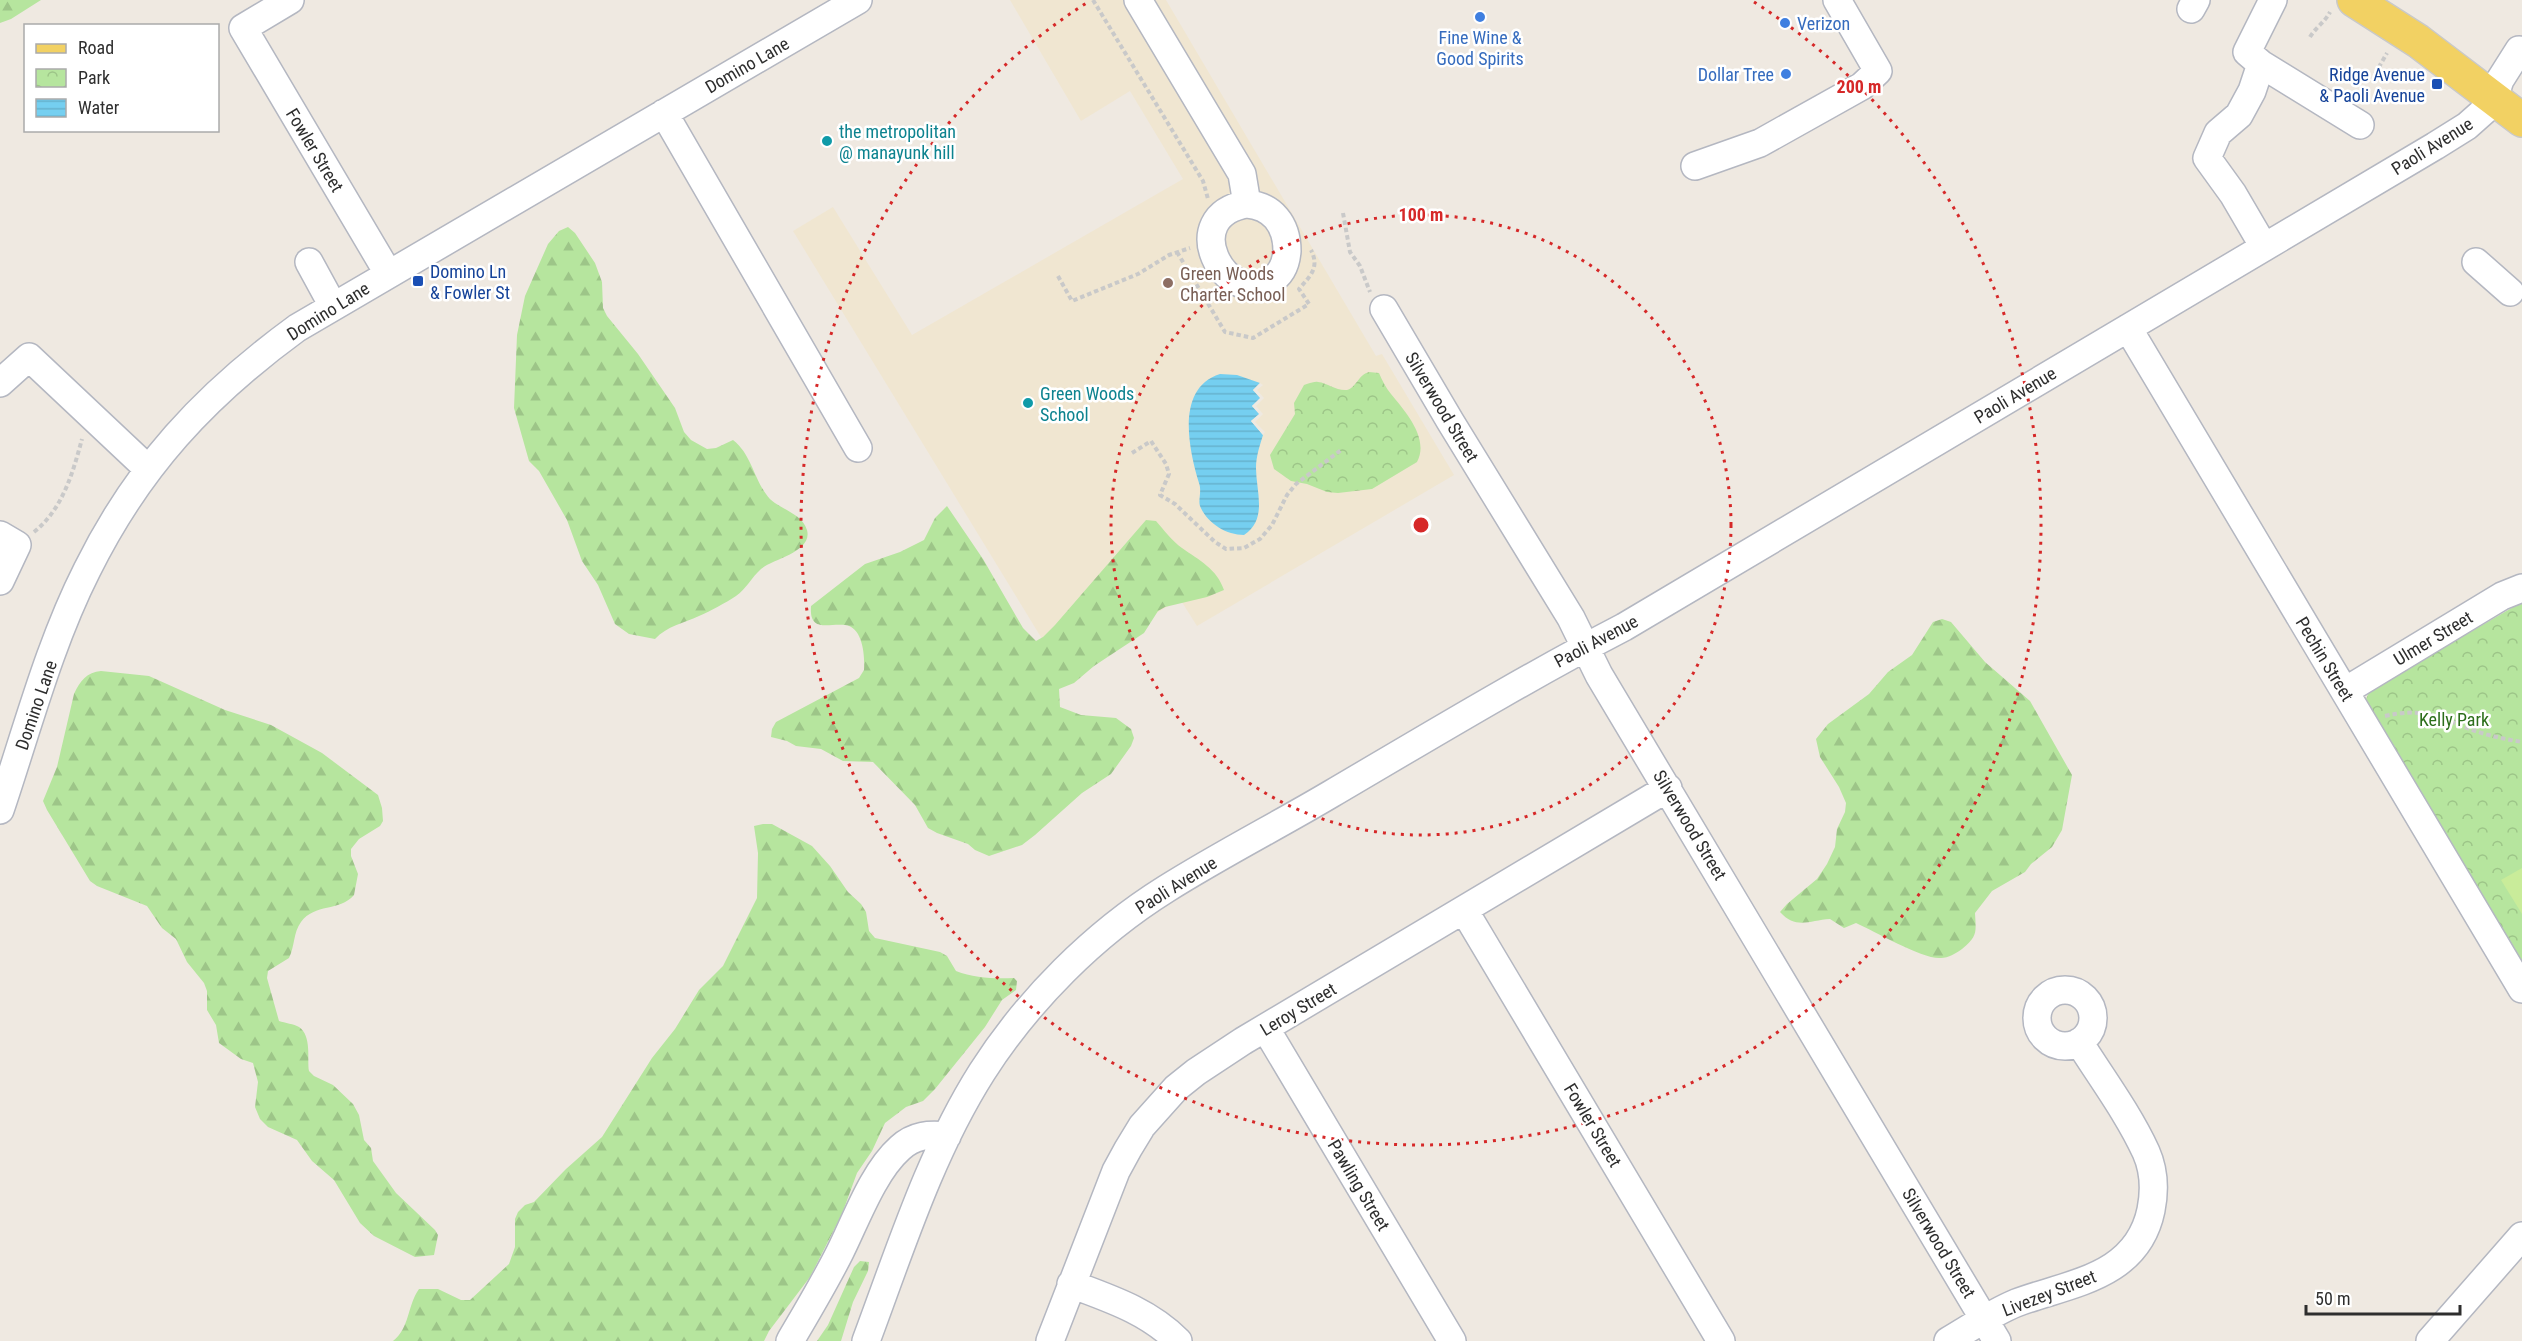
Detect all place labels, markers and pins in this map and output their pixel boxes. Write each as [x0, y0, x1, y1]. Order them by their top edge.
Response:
marker: Fine Wine & Good Spirits [1473, 10, 1487, 24]
place label: Verizon [1797, 13, 1850, 34]
marker: Verizon [1778, 16, 1792, 30]
place label: Fine Wine & Good Spirits [1436, 27, 1524, 69]
place label: Dollar Tree [1698, 64, 1774, 85]
place label: Ridge Avenue & Paoli Avenue [2319, 64, 2425, 106]
marker: Dollar Tree [1779, 67, 1793, 81]
marker: Ridge Avenue & Paoli Avenue [2430, 77, 2444, 91]
place label: the metropolitan @ manayunk hill [839, 121, 956, 163]
marker: the metropolitan @ manayunk hill [820, 134, 834, 148]
place label: Domino Ln & Fowler St [430, 261, 510, 303]
place label: Green Woods Charter School [1180, 263, 1285, 305]
marker: Domino Ln & Fowler St [411, 274, 425, 288]
marker: Green Woods Charter School [1161, 276, 1175, 290]
place label: Green Woods School [1040, 383, 1134, 425]
marker: Green Woods School [1021, 396, 1035, 410]
centre of rings [1411, 515, 1431, 535]

